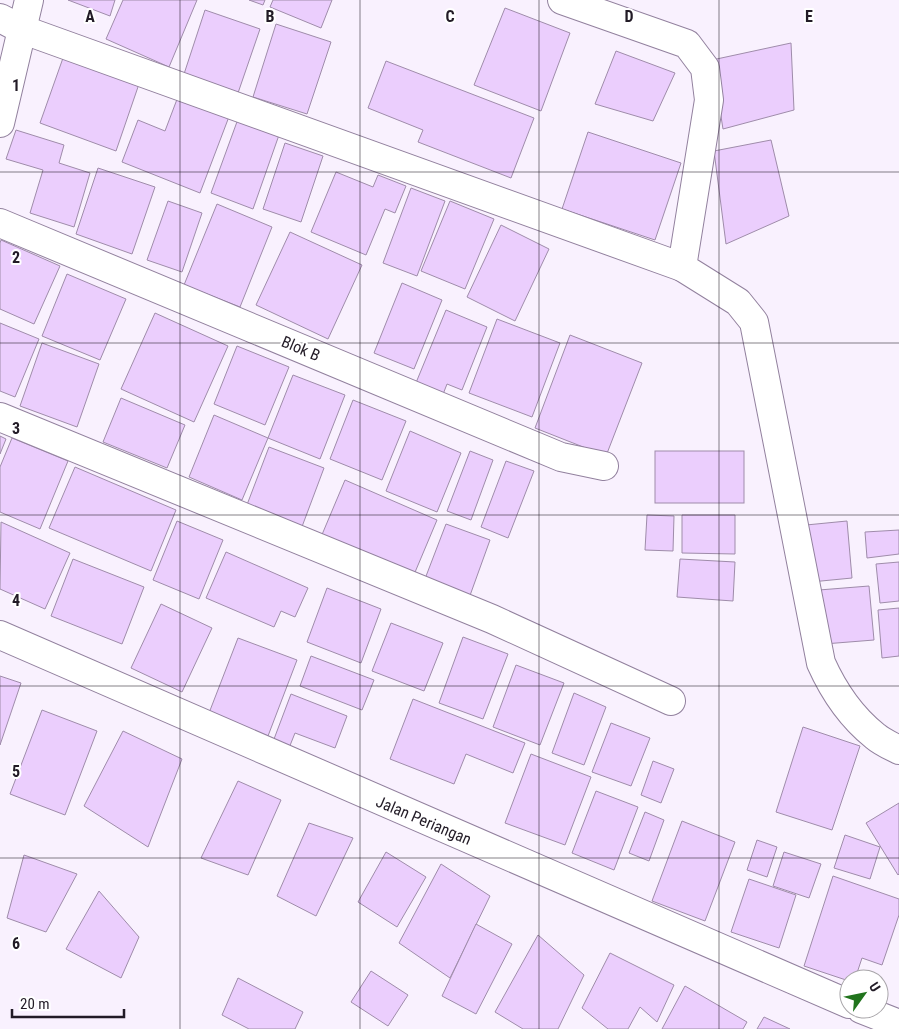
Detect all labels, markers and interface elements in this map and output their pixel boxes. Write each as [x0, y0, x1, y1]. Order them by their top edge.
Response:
text: A [85, 7, 95, 26]
text: B [266, 7, 275, 26]
text: C [445, 7, 455, 26]
text: D [624, 7, 634, 26]
text: E [805, 7, 813, 26]
text: 1 [12, 76, 20, 95]
text: 2 [12, 248, 20, 267]
street label: Blok B [279, 332, 323, 365]
text: 3 [12, 419, 20, 438]
text: 4 [12, 591, 20, 610]
text: 5 [12, 762, 20, 781]
street label: Jalan Periangan [373, 792, 474, 849]
text: 6 [12, 934, 20, 953]
north arrow [839, 969, 889, 1019]
text: U [866, 979, 884, 995]
scale bar [12, 986, 125, 1018]
text: 20 m [20, 995, 50, 1013]

